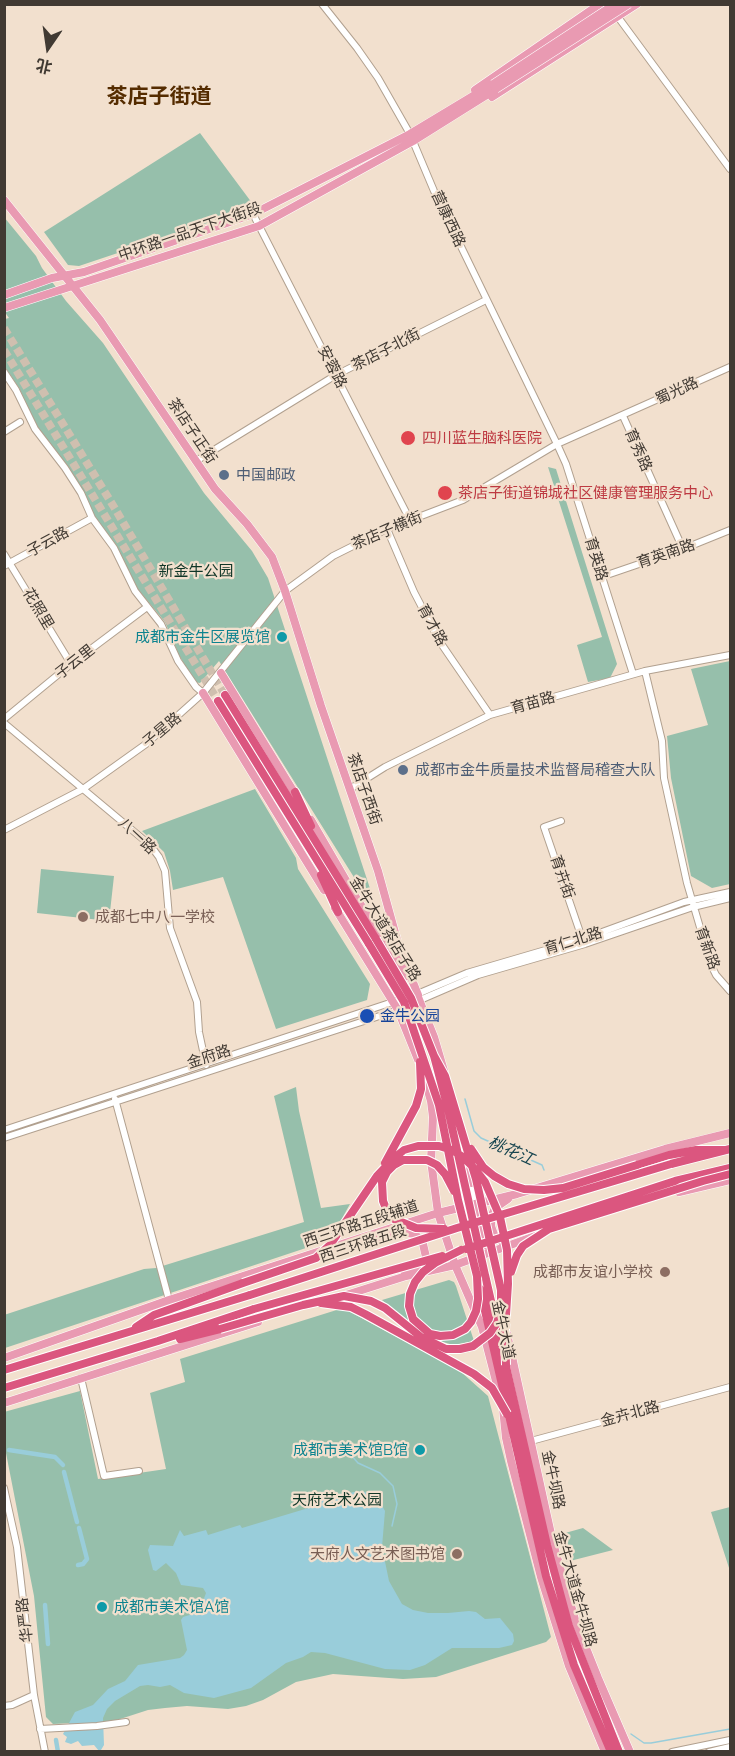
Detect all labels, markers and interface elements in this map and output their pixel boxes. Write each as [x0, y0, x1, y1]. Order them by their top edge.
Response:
north arrow [18, 18, 78, 78]
text: 北 [34, 55, 54, 77]
district label: 茶店子街道 [107, 84, 211, 110]
street label: 营康西路 [427, 188, 469, 250]
street label: 中环路一品天下大街段 [116, 199, 264, 265]
street label: 茶店子北街 [349, 325, 423, 375]
street label: 安蓉路 [314, 343, 350, 391]
street label: 蜀光路 [653, 373, 701, 409]
street label: 茶店子正街 [164, 395, 220, 467]
street label: 育秀路 [621, 426, 655, 474]
marker: 四川蓝生脑科医院 [399, 429, 417, 447]
place label: 四川蓝生脑科医院 [422, 429, 542, 447]
place label: 中国邮政 [236, 466, 296, 484]
marker: 中国邮政 [217, 468, 231, 482]
marker: 茶店子街道锦城社区健康管理服务中心 [436, 484, 454, 502]
place label: 茶店子街道锦城社区健康管理服务中心 [458, 484, 713, 502]
street label: 茶店子横街 [349, 508, 425, 554]
street label: 子云路 [24, 523, 72, 561]
street label: 育英路 [581, 535, 611, 583]
street label: 育英南路 [635, 536, 697, 572]
park label: 新金牛公园 [159, 562, 233, 580]
street label: 花照里 [19, 585, 57, 633]
street label: 育才路 [413, 601, 451, 649]
place label: 成都市金牛区展览馆 [135, 628, 270, 646]
marker: 成都市金牛区展览馆 [275, 630, 289, 644]
street label: 子云里 [52, 641, 98, 683]
street label: 育苗路 [509, 688, 557, 718]
street label: 子星路 [139, 709, 185, 751]
street label: 茶店子西街 [343, 751, 385, 827]
place label: 成都市金牛质量技术监督局稽查大队 [415, 761, 655, 779]
marker: 成都市金牛质量技术监督局稽查大队 [396, 763, 410, 777]
street label: 八一路 [114, 814, 160, 858]
street label: 育卉街 [546, 853, 578, 901]
street label: 金牛大道茶店子路 [346, 873, 424, 985]
place label: 成都七中八一学校 [95, 908, 215, 926]
marker: 成都七中八一学校 [76, 910, 90, 924]
street label: 育仁北路 [542, 924, 604, 958]
street label: 育新路 [691, 924, 723, 972]
marker: 金牛公园 [358, 1007, 376, 1025]
place label: 金牛公园 [380, 1007, 440, 1025]
street label: 金府路 [185, 1041, 233, 1073]
water label: 桃花江 [485, 1132, 537, 1170]
street label: 西三环路五段辅道 [301, 1197, 421, 1251]
street label: 西三环路五段 [317, 1222, 409, 1266]
place label: 成都市友谊小学校 [533, 1263, 653, 1281]
marker: 成都市友谊小学校 [658, 1265, 672, 1279]
street label: 金牛大道 [488, 1299, 518, 1361]
street label: 金卉北路 [599, 1398, 661, 1430]
place label: 成都市美术馆B馆 [293, 1441, 408, 1459]
marker: 成都市美术馆B馆 [413, 1443, 427, 1457]
street label: 金牛坝路 [538, 1449, 568, 1511]
park label: 天府艺术公园 [292, 1491, 382, 1509]
street label: 金牛大道金牛坝路 [550, 1529, 600, 1649]
place label: 天府人文艺术图书馆 [310, 1545, 445, 1563]
marker: 天府人文艺术图书馆 [450, 1547, 464, 1561]
street label: 华严路 [13, 1597, 37, 1643]
place label: 成都市美术馆A馆 [114, 1598, 229, 1616]
marker: 成都市美术馆A馆 [95, 1600, 109, 1614]

